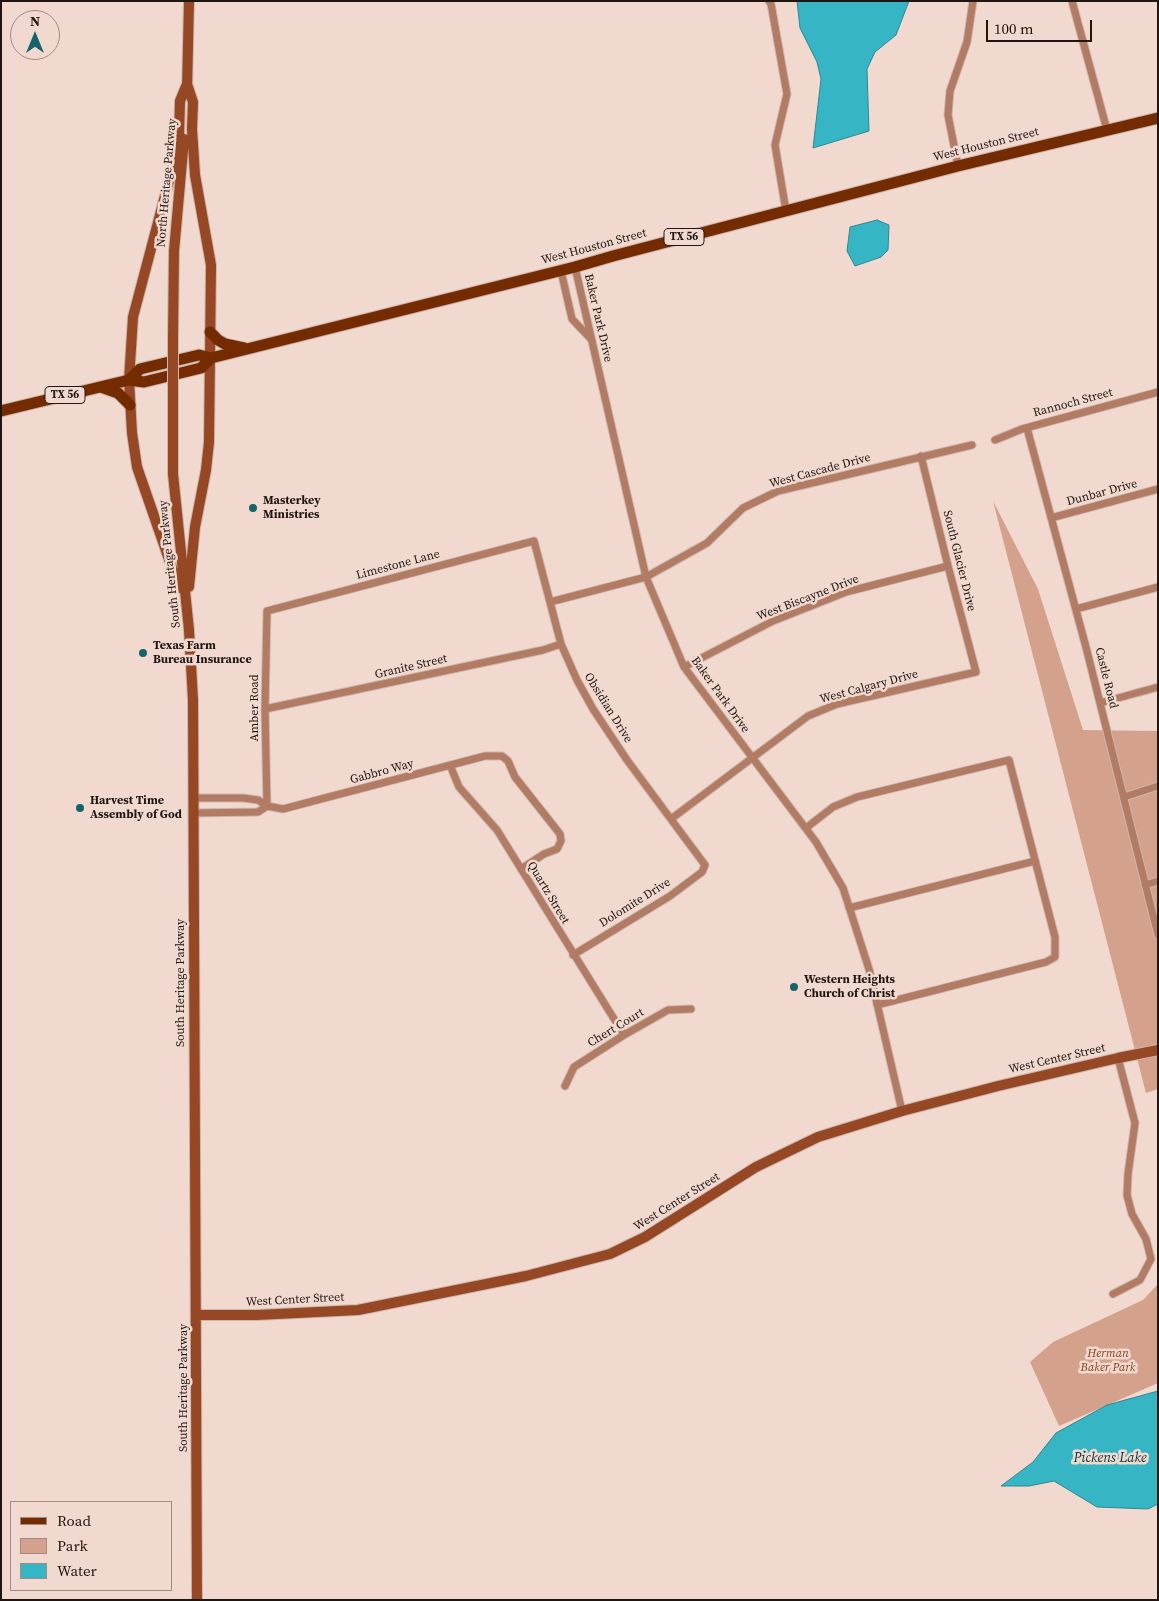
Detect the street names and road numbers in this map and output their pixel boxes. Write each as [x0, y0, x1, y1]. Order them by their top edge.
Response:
street label: North Heritage Parkway [154, 118, 180, 248]
street label: West Houston Street [932, 125, 1040, 165]
street label: West Houston Street [540, 226, 648, 268]
road number: TX 56 [664, 228, 704, 246]
street label: Baker Park Drive [581, 272, 615, 364]
street label: Rannoch Street [1032, 385, 1114, 421]
road number: TX 56 [45, 386, 85, 404]
street label: West Cascade Drive [768, 451, 872, 491]
street label: Dunbar Drive [1065, 477, 1139, 509]
street label: South Heritage Parkway [156, 500, 184, 628]
street label: South Glacier Drive [939, 509, 979, 613]
street label: Limestone Lane [355, 547, 441, 583]
street label: West Biscayne Drive [755, 572, 861, 624]
street label: Castle Road [1091, 646, 1121, 710]
street label: Granite Street [373, 652, 449, 682]
street label: Baker Park Drive [688, 654, 752, 736]
street label: West Calgary Drive [818, 667, 920, 707]
street label: Obsidian Drive [581, 670, 635, 746]
street label: Amber Road [248, 675, 262, 741]
street label: Gabbro Way [349, 757, 415, 787]
street label: Quartz Street [524, 859, 572, 927]
street label: Dolomite Drive [597, 875, 673, 931]
street label: South Heritage Parkway [174, 919, 188, 1047]
street label: Chert Court [585, 1006, 647, 1050]
street label: West Center Street [1007, 1041, 1107, 1077]
street label: West Center Street [631, 1170, 723, 1234]
street label: West Center Street [245, 1290, 345, 1310]
street label: South Heritage Parkway [177, 1324, 191, 1452]

